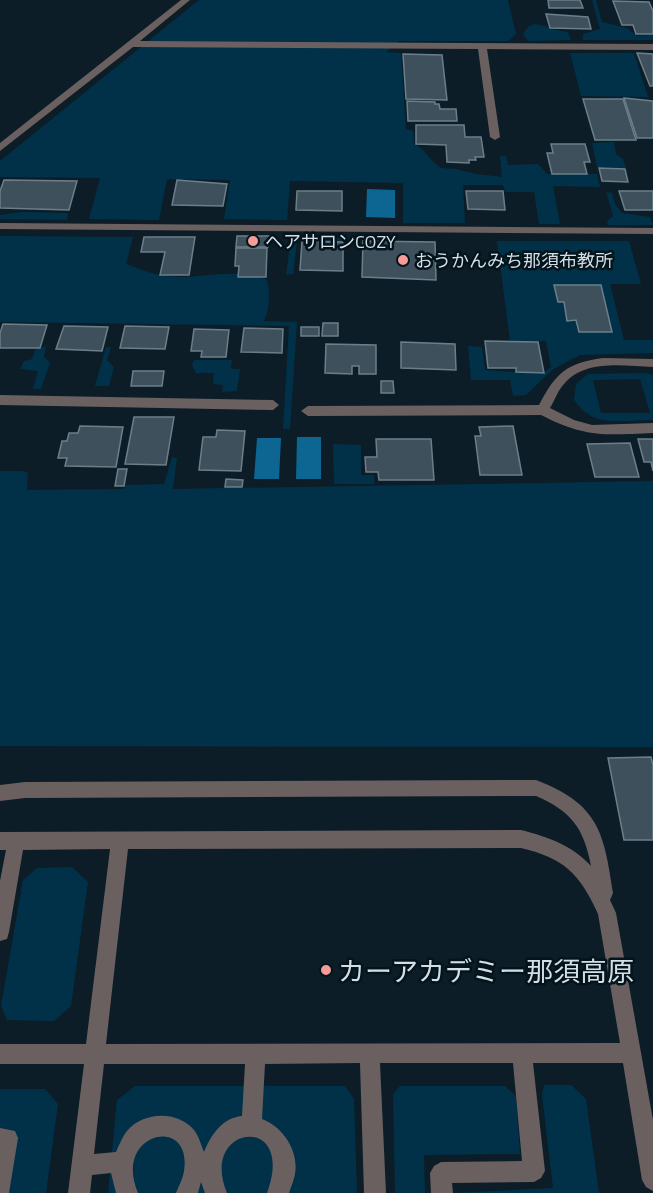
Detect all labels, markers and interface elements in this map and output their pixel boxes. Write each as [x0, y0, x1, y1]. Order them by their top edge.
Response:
place label: ヘアサロンCOZY [265, 228, 396, 255]
marker: ヘアサロンCOZY [246, 234, 260, 248]
place label: おうかんみち那須布教所 [415, 247, 613, 274]
marker: おうかんみち那須布教所 [396, 253, 410, 267]
place label: カーアカデミー那須高原 [338, 950, 634, 991]
marker: カーアカデミー那須高原 [319, 963, 333, 977]

